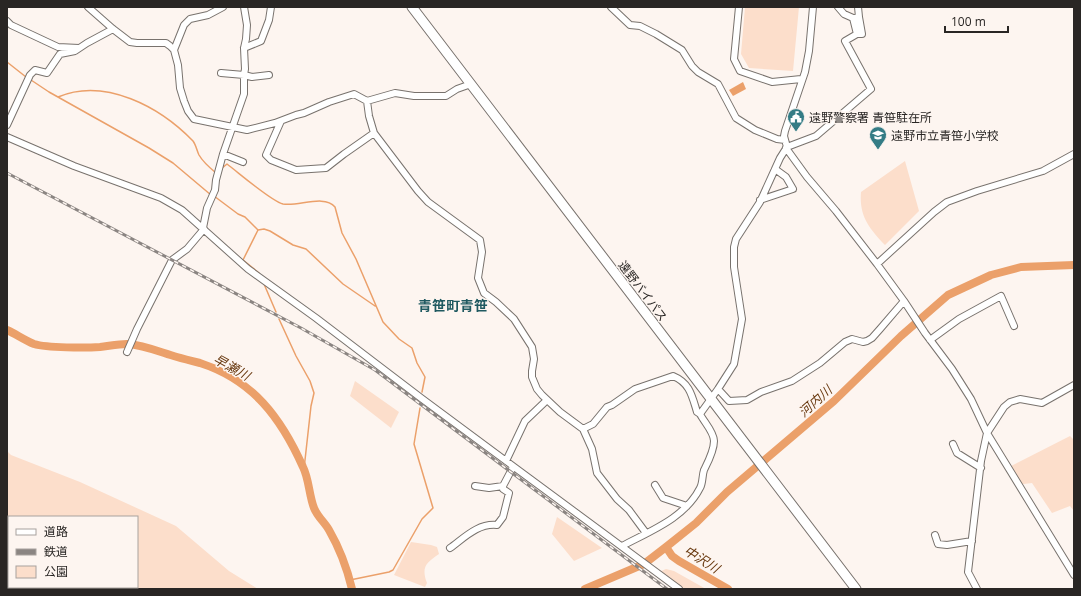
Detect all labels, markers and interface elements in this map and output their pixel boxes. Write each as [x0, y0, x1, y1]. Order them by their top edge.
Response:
scale bar [945, 8, 1008, 34]
text: 100 m [951, 13, 986, 30]
public building icon: 遠野警察署 青笹駐在所 [786, 107, 806, 132]
place label: 遠野警察署 青笹駐在所 [809, 109, 932, 126]
school or university icon: 遠野市立青笹小学校 [868, 125, 888, 150]
place label: 遠野市立青笹小学校 [891, 127, 999, 144]
street label: 遠野バイパス [615, 257, 671, 325]
district label: 青笹町青笹 [418, 296, 488, 315]
water label: 早瀬川 [211, 350, 255, 385]
water label: 河内川 [794, 380, 837, 421]
legend [8, 516, 138, 588]
text: 道路 [44, 523, 68, 540]
water label: 中沢川 [681, 541, 725, 578]
text: 鉄道 [44, 543, 68, 560]
text: 公園 [44, 563, 68, 580]

